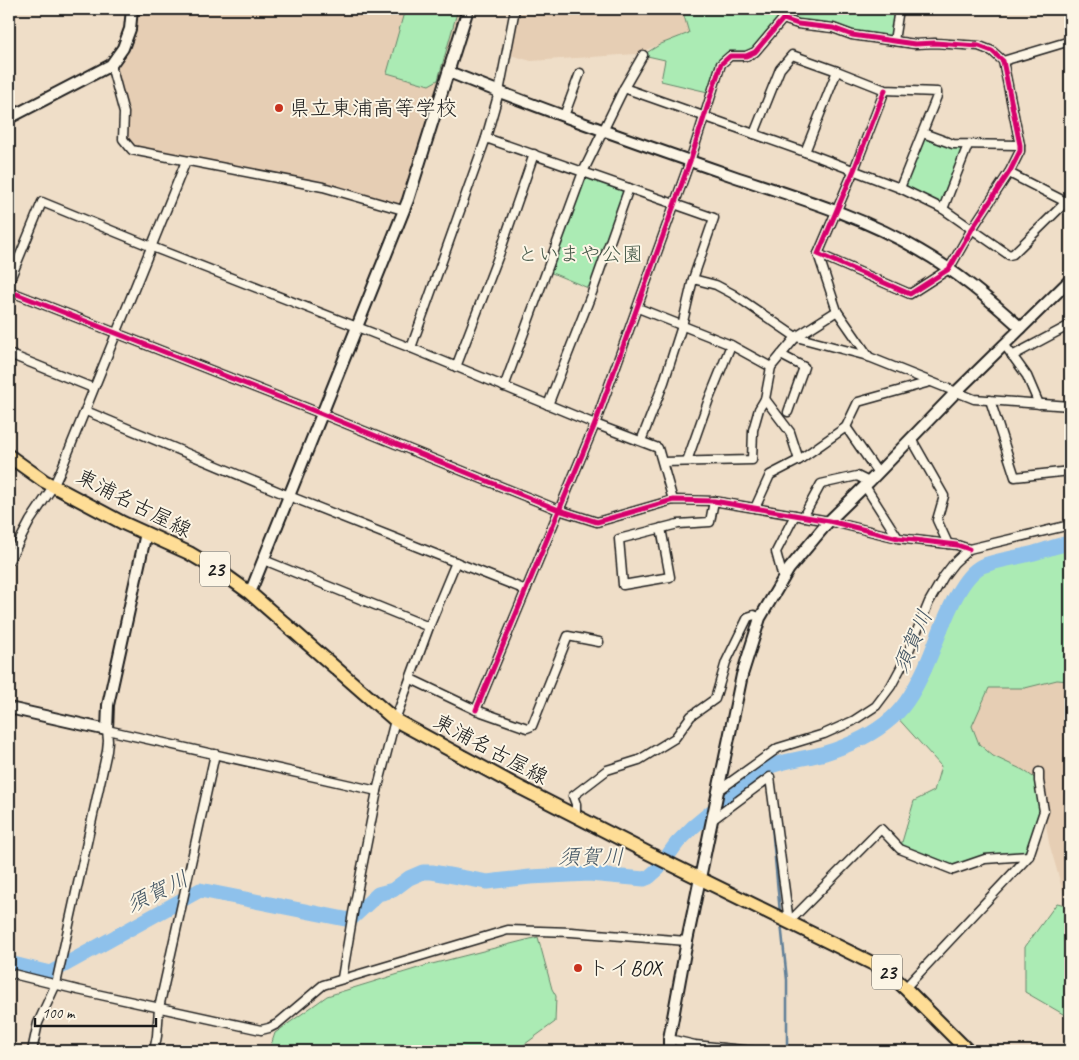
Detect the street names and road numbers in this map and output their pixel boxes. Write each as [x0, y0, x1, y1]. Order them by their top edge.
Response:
street label: 東浦名古屋線 [72, 463, 196, 543]
road number: 23 [200, 552, 230, 586]
street label: 東浦名古屋線 [429, 708, 553, 790]
road number: 23 [872, 954, 902, 990]

